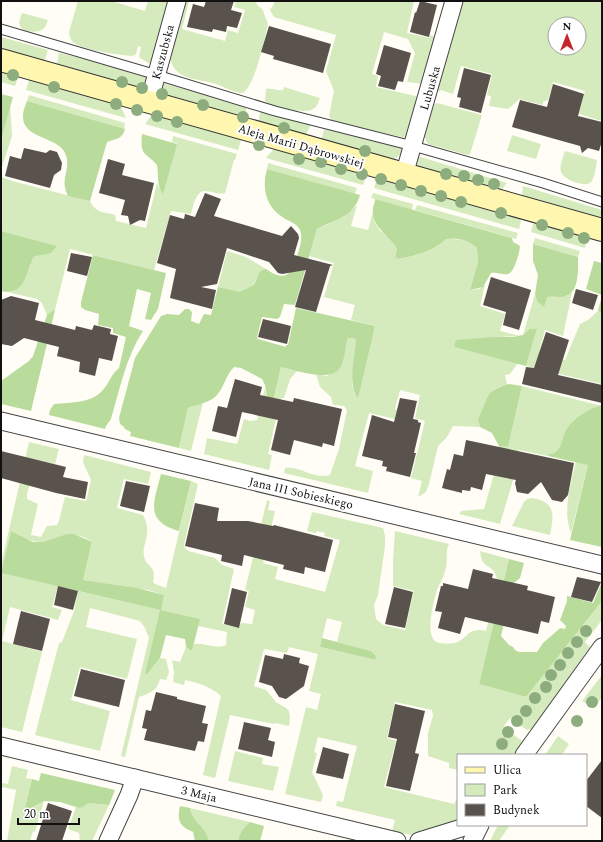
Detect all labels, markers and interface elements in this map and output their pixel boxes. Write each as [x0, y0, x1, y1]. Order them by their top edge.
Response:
north arrow [547, 16, 587, 56]
text: N [563, 18, 572, 35]
street label: Kaszubska [147, 22, 180, 82]
street label: Lubuska [415, 64, 446, 113]
street label: Aleja Marii Dąbrowskiej [235, 119, 366, 174]
street label: Jana III Sobieskiego [247, 472, 355, 515]
legend [457, 754, 587, 826]
text: Ulica [493, 761, 522, 780]
street label: 3 Maja [179, 781, 219, 808]
text: Park [493, 781, 518, 800]
scale bar [18, 800, 79, 826]
text: Budynek [493, 801, 540, 820]
text: 20 m [24, 805, 49, 824]

